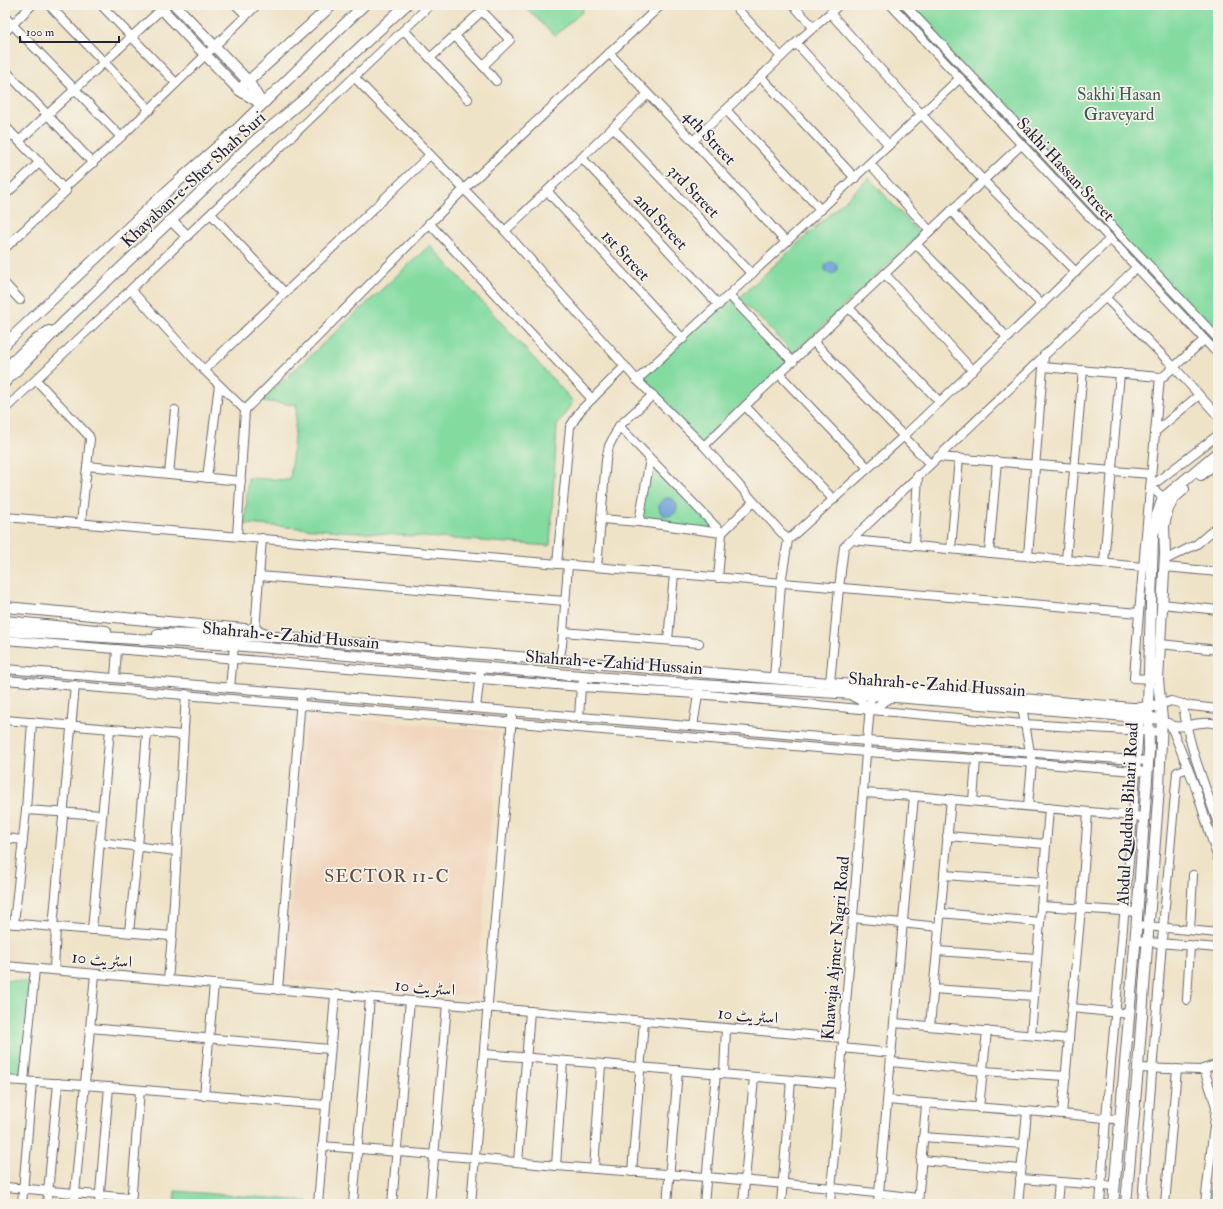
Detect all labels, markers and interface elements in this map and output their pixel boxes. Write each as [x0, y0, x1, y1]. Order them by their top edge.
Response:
scale bar [20, 18, 119, 44]
text: 100 m [26, 25, 55, 40]
park label: Sakhi Hasan Graveyard [1077, 84, 1161, 126]
street label: 4th Street [679, 105, 741, 170]
street label: Khayaban-e-Sher Shah Suri [117, 107, 271, 253]
street label: Sakhi Hassan Street [1012, 113, 1119, 226]
street label: 3rd Street [663, 160, 724, 223]
street label: 2nd Street [629, 188, 693, 255]
street label: 1st Street [597, 226, 655, 286]
street label: Shahrah-e-Zahid Hussain [202, 617, 381, 654]
street label: Shahrah-e-Zahid Hussain [525, 646, 703, 679]
street label: Shahrah-e-Zahid Hussain [848, 668, 1026, 701]
street label: Abdul Quddus Bihari Road [1112, 721, 1143, 907]
street label: Khawaja Ajmer Nagri Road [817, 855, 854, 1041]
district label: SECTOR 11-C [324, 865, 450, 888]
street label: اسٹریٹ 10 [71, 946, 133, 973]
street label: اسٹریٹ 10 [394, 974, 456, 1001]
street label: اسٹریٹ 10 [717, 1002, 779, 1029]

